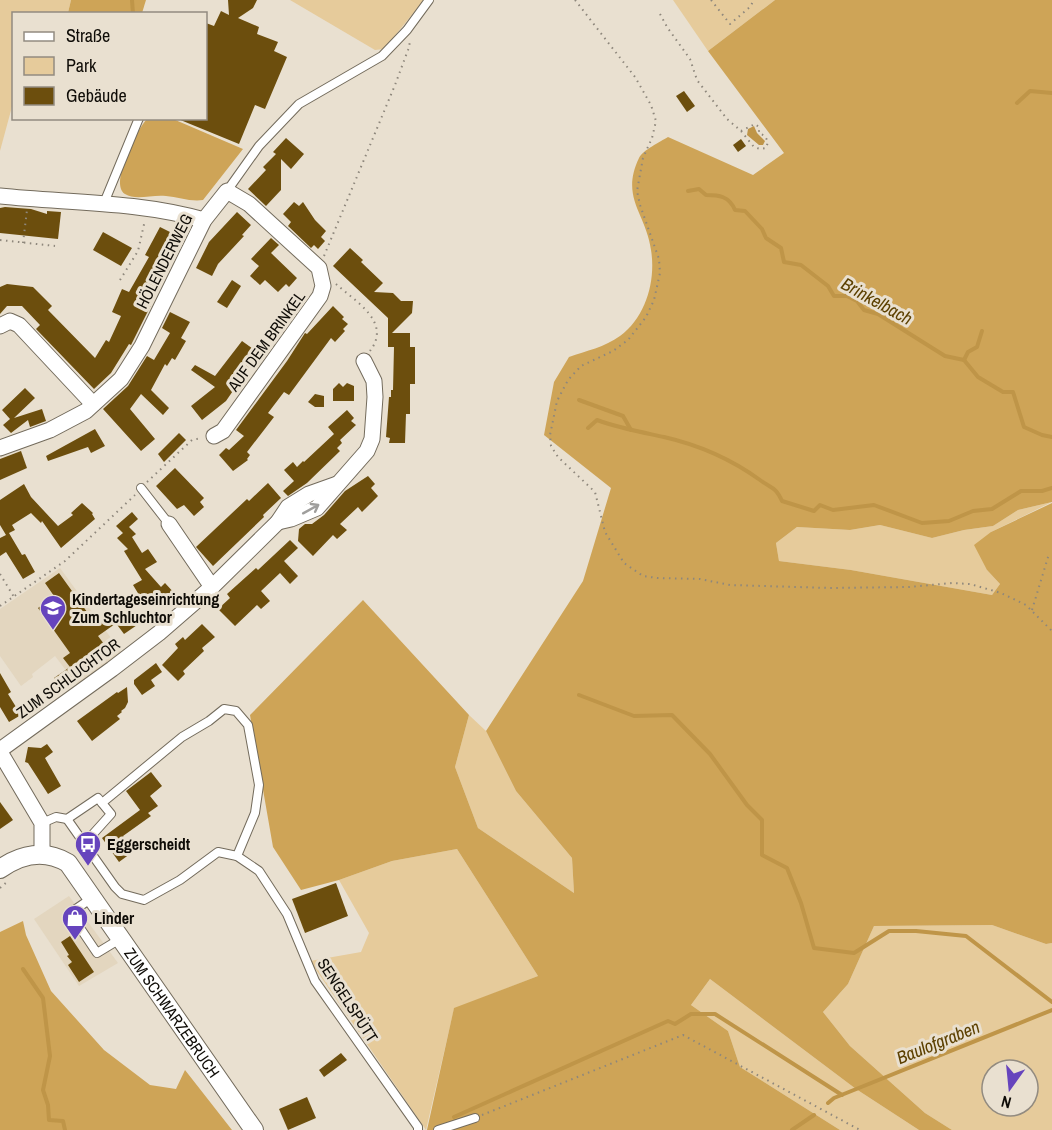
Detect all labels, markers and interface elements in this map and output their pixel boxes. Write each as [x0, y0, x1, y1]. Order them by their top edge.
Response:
legend [12, 12, 207, 120]
text: Straße [66, 23, 110, 48]
text: Park [66, 53, 97, 78]
text: Gebäude [66, 83, 127, 108]
street label: HÖLENDERWEG [131, 210, 197, 312]
water label: Brinkelbach [837, 271, 917, 331]
street label: AUF DEM BRINKEL [222, 286, 310, 396]
one-way arrow [302, 503, 320, 514]
place label: Kindertageseinrichtung Zum Schluchtor [72, 588, 219, 628]
school or university icon: Kindertageseinrichtung Zum Schluchtor [38, 593, 68, 631]
street label: ZUM SCHLUCHTOR [12, 633, 125, 723]
bus stop icon: Eggerscheidt [73, 829, 103, 867]
place label: Eggerscheidt [107, 833, 191, 855]
shop icon: Linder [60, 903, 90, 941]
place label: Linder [94, 907, 135, 929]
street label: ZUM SCHWARZEBRUCH [119, 943, 225, 1082]
street label: SENGELSPÜTT [313, 954, 383, 1046]
water label: Baulofgraben [893, 1014, 983, 1070]
north arrow [980, 1058, 1040, 1118]
text: N [999, 1091, 1014, 1114]

